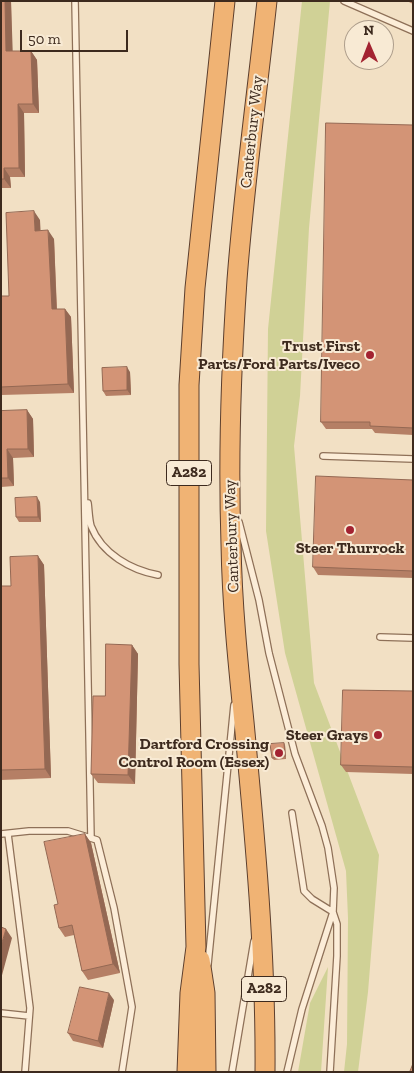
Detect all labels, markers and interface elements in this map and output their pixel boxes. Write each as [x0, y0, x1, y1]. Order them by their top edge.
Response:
scale bar [22, 20, 130, 52]
north arrow [344, 20, 394, 70]
text: N [363, 22, 374, 39]
text: 50 m [28, 30, 61, 48]
street label: Canterbury Way [237, 75, 267, 189]
place label: Trust First Parts/Ford Parts/Iveco [198, 336, 360, 374]
marker: Trust First Parts/Ford Parts/Iveco [364, 349, 376, 361]
road number: A282 [166, 460, 212, 486]
street label: Canterbury Way [220, 479, 244, 593]
marker: Steer Thurrock [344, 524, 356, 536]
place label: Steer Thurrock [296, 538, 404, 558]
place label: Steer Grays [286, 725, 368, 745]
marker: Steer Grays [372, 729, 384, 741]
place label: Dartford Crossing Control Room (Essex) [118, 734, 269, 772]
marker: Dartford Crossing Control Room (Essex) [273, 747, 285, 759]
road number: A282 [242, 976, 286, 1002]

